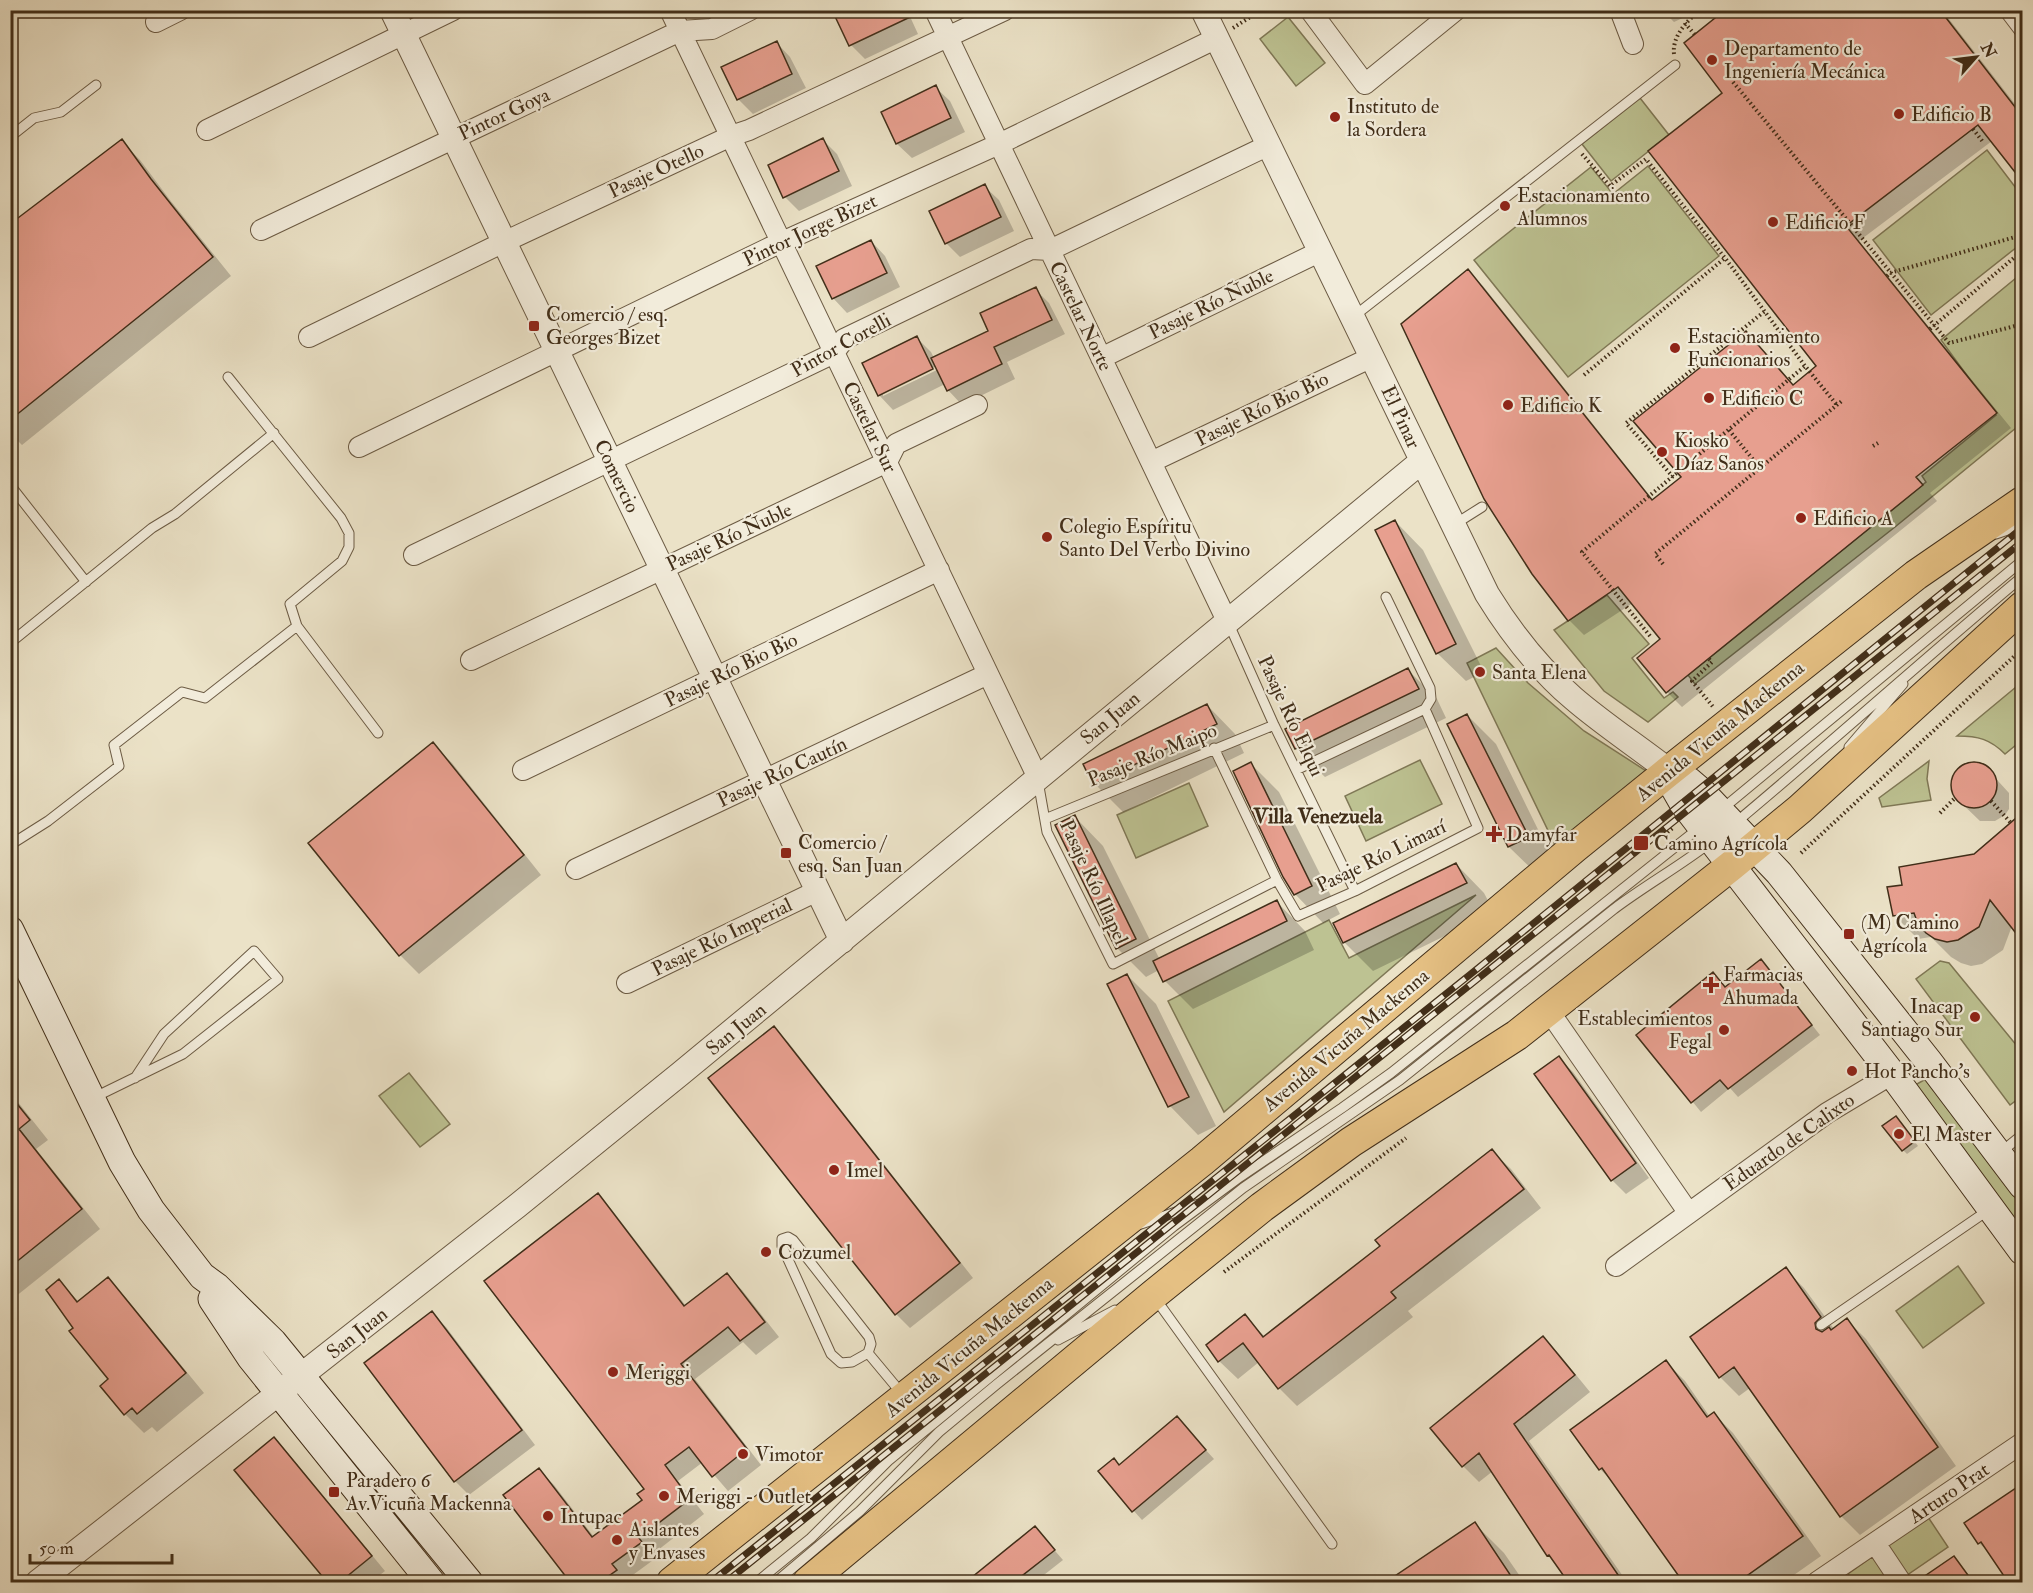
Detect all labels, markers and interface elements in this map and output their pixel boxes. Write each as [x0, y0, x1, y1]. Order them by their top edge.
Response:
north arrow [1946, 27, 2006, 87]
place label: Departamento de Ingeniería Mecánica [1724, 36, 1886, 84]
text: N [1976, 39, 2001, 62]
marker: Departamento de Ingeniería Mecánica [1705, 53, 1719, 67]
street label: Pintor Goya [454, 82, 554, 146]
place label: Instituto de la Sordera [1347, 94, 1439, 142]
place label: Edificio B [1911, 102, 1992, 127]
marker: Edificio B [1892, 107, 1906, 121]
marker: Instituto de la Sordera [1328, 110, 1342, 124]
street label: Pasaje Otello [604, 138, 708, 204]
place label: Estacionamiento Alumnos [1516, 183, 1650, 231]
street label: Pintor Jorge Bizet [739, 188, 881, 272]
marker: Estacionamiento Alumnos [1498, 199, 1512, 213]
place label: Edificio F [1785, 210, 1866, 235]
marker: Edificio F [1766, 215, 1780, 229]
street label: Castelar Norte [1044, 257, 1118, 375]
street label: Pasaje Río Ñuble [1144, 262, 1278, 345]
place label: Comercio / esq. Georges Bizet [546, 302, 668, 350]
street label: Pintor Corelli [787, 307, 895, 383]
marker: Comercio / esq. Georges Bizet [527, 319, 541, 333]
place label: Estacionamiento Funcionarios [1687, 324, 1820, 372]
marker: Estacionamiento Funcionarios [1668, 341, 1682, 355]
street label: Pasaje Río Bio Bio [1191, 366, 1333, 452]
street label: Castelar Sur [837, 377, 903, 477]
street label: El Pinar [1376, 382, 1427, 453]
place label: Edificio C [1721, 386, 1803, 411]
marker: Edificio C [1702, 391, 1716, 405]
place label: Edificio K [1520, 393, 1603, 418]
marker: Edificio K [1501, 398, 1515, 412]
place label: Kiosko Díaz Sanos [1674, 428, 1764, 476]
street label: Comercio [589, 435, 645, 517]
marker: Kiosko Díaz Sanos [1655, 445, 1669, 459]
street label: Pasaje Río Ñuble [662, 496, 796, 577]
place label: Edificio A [1813, 506, 1894, 531]
marker: Edificio A [1794, 511, 1808, 525]
place label: Colegio Espíritu Santo Del Verbo Divino [1059, 514, 1250, 562]
marker: Colegio Espíritu Santo Del Verbo Divino [1040, 530, 1054, 544]
street label: Pasaje Río Bio Bio [660, 627, 802, 713]
street label: Pasaje Río Elqui [1252, 652, 1330, 780]
street label: Avenida Vicuña Mackenna [1630, 655, 1810, 807]
place label: Santa Elena [1492, 660, 1588, 685]
marker: Santa Elena [1473, 665, 1487, 679]
street label: San Juan [1075, 686, 1145, 750]
street label: Pasaje Río Maipo [1084, 718, 1221, 793]
street label: Pasaje Río Cautín [713, 731, 851, 813]
district label: Villa Venezuela [1252, 803, 1384, 830]
street label: Pasaje Río Limarí [1312, 813, 1452, 898]
street label: Pasaje Río Illapel [1053, 815, 1134, 949]
place label: Damyfar [1506, 822, 1577, 847]
marker: Damyfar [1487, 827, 1501, 841]
place label: Comercio / esq. San Juan [798, 830, 902, 878]
place label: Camino Agrícola [1654, 831, 1789, 856]
marker: Camino Agrícola [1632, 834, 1650, 852]
marker: Comercio / esq. San Juan [779, 846, 793, 860]
street label: Pasaje Río Imperial [648, 892, 797, 983]
place label: (M) Camino Agrícola [1860, 910, 1959, 958]
marker: (M) Camino Agrícola [1842, 927, 1856, 941]
place label: Farmacias Ahumada [1722, 962, 1803, 1010]
street label: Avenida Vicuña Mackenna [1257, 963, 1435, 1117]
marker: Farmacias Ahumada [1704, 978, 1718, 992]
place label: Inacap Santiago Sur [1861, 994, 1964, 1042]
street label: San Juan [701, 997, 771, 1061]
place label: Establecimientos Fegal [1577, 1006, 1712, 1054]
marker: Inacap Santiago Sur [1968, 1010, 1982, 1024]
marker: Establecimientos Fegal [1717, 1023, 1731, 1037]
place label: Hot Pancho's [1864, 1059, 1970, 1084]
marker: Hot Pancho's [1845, 1064, 1859, 1078]
street label: Eduardo de Calixto [1719, 1087, 1859, 1197]
place label: El Master [1911, 1122, 1992, 1147]
marker: El Master [1892, 1127, 1906, 1141]
place label: Imel [846, 1158, 883, 1183]
marker: Imel [827, 1163, 841, 1177]
place label: Cozumel [778, 1240, 851, 1265]
marker: Cozumel [759, 1245, 773, 1259]
street label: Avenida Vicuña Mackenna [879, 1271, 1059, 1423]
street label: San Juan [322, 1301, 392, 1365]
place label: Meriggi [625, 1360, 690, 1385]
marker: Meriggi [606, 1365, 620, 1379]
place label: Vimotor [755, 1442, 824, 1467]
marker: Vimotor [736, 1447, 750, 1461]
street label: Arturo Prat [1903, 1457, 1995, 1530]
place label: Paradero 6 Av.Vicuña Mackenna [345, 1468, 512, 1516]
place label: Meriggi - Outlet [676, 1484, 811, 1509]
marker: Paradero 6 Av.Vicuña Mackenna [327, 1485, 341, 1499]
marker: Meriggi - Outlet [657, 1489, 671, 1503]
place label: Intupac [560, 1504, 622, 1530]
marker: Intupac [541, 1509, 555, 1523]
place label: Aislantes y Envases [628, 1517, 705, 1565]
scale bar [30, 1527, 172, 1565]
marker: Aislantes y Envases [610, 1533, 624, 1547]
text: 50 m [39, 1537, 74, 1560]

